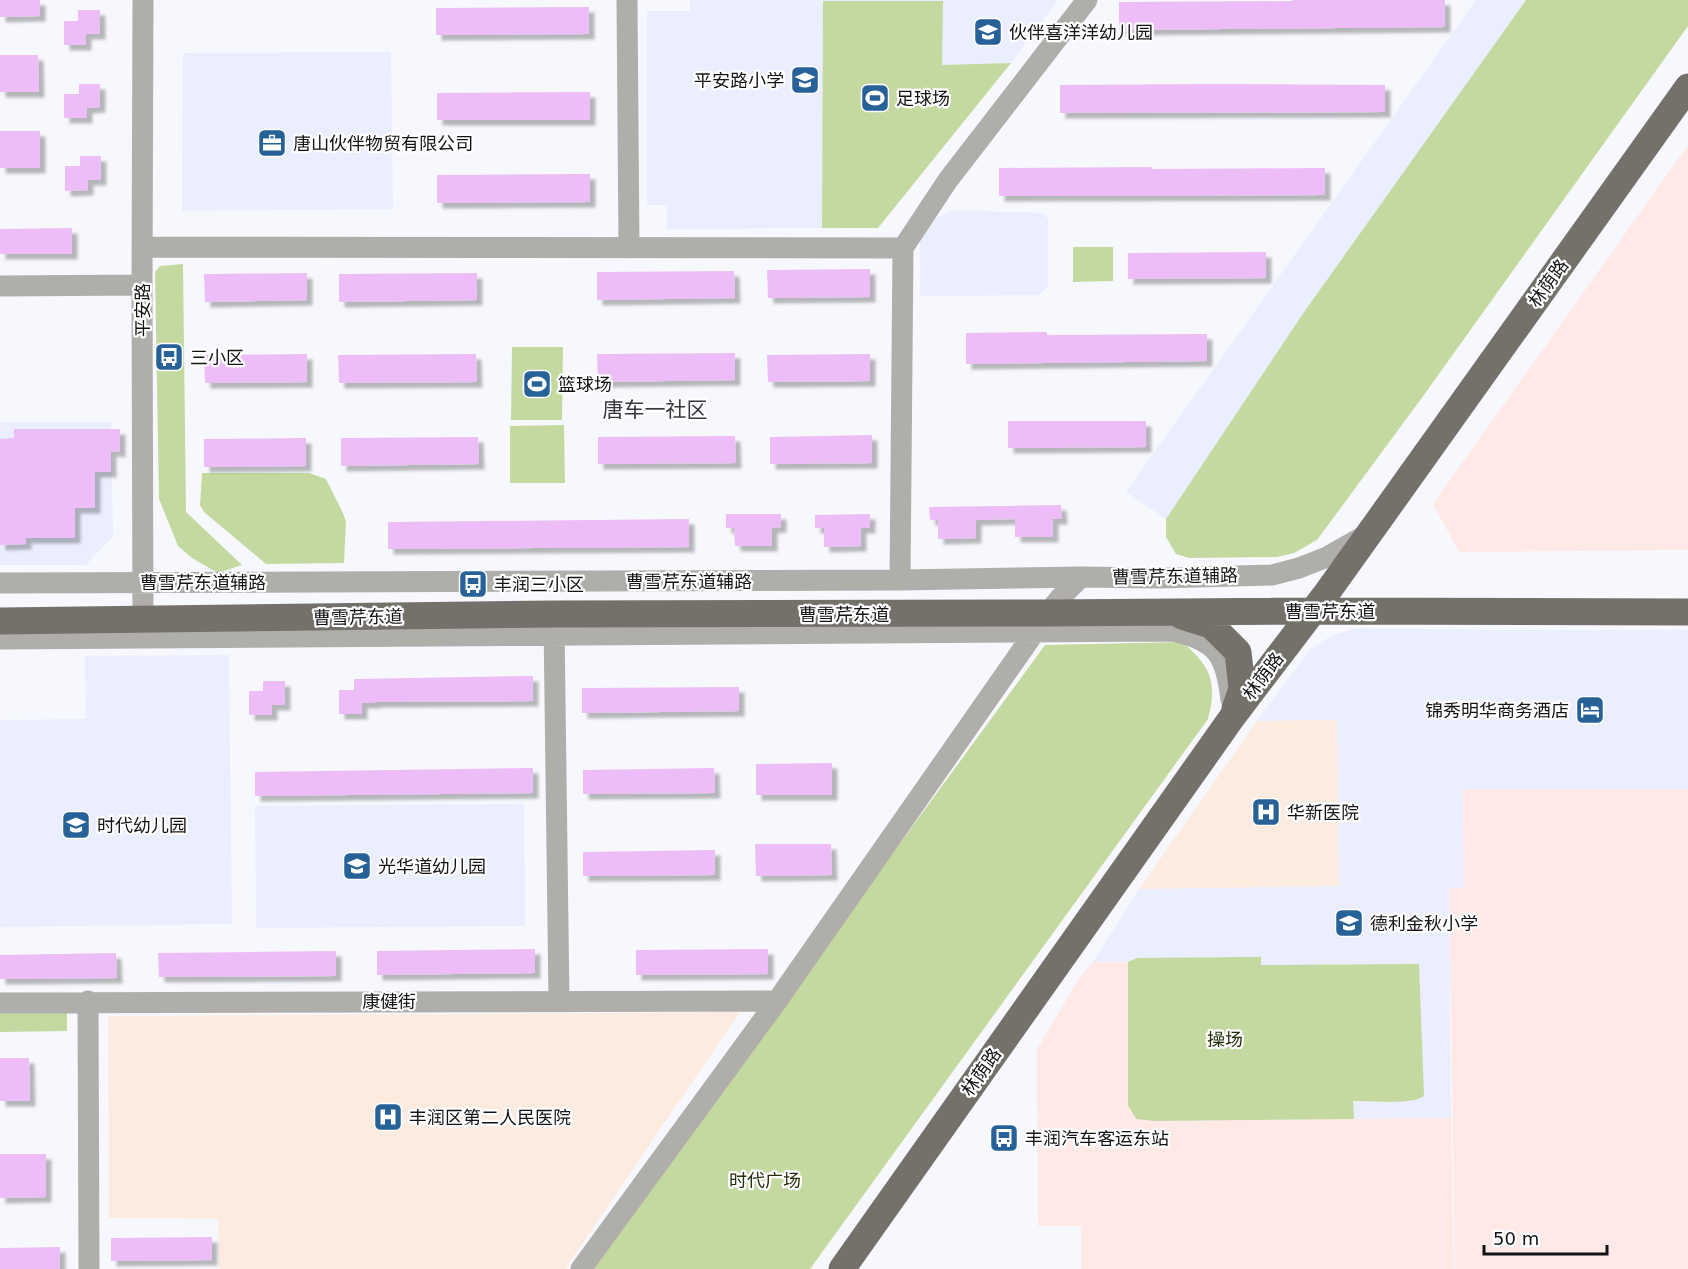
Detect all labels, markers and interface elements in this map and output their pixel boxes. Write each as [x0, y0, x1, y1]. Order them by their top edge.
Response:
school or university icon: 伙伴喜洋洋幼儿园 [972, 16, 1004, 48]
place label: 伙伴喜洋洋幼儿园 [1009, 22, 1153, 43]
school or university icon: 平安路小学 [789, 64, 821, 96]
place label: 平安路小学 [694, 70, 784, 91]
sports icon: 足球场 [859, 82, 891, 114]
place label: 足球场 [896, 88, 950, 109]
office icon: 唐山伙伴物贸有限公司 [256, 127, 288, 159]
place label: 唐山伙伴物贸有限公司 [293, 133, 473, 154]
street label: 林荫路 [1524, 255, 1572, 311]
street label: 平安路 [132, 283, 153, 337]
bus stop icon: 三小区 [153, 341, 185, 373]
place label: 三小区 [190, 347, 244, 368]
sports icon: 篮球场 [521, 368, 553, 400]
place label: 篮球场 [558, 374, 612, 395]
district label: 唐车一社区 [603, 398, 708, 422]
street label: 曹雪芹东道辅路 [1112, 564, 1238, 588]
bus stop icon: 丰润三小区 [457, 568, 489, 600]
street label: 曹雪芹东道辅路 [626, 571, 752, 592]
street label: 曹雪芹东道辅路 [140, 572, 266, 593]
place label: 丰润三小区 [494, 574, 584, 595]
street label: 曹雪芹东道 [1285, 601, 1375, 622]
street label: 曹雪芹东道 [799, 604, 889, 625]
street label: 曹雪芹东道 [313, 606, 403, 628]
street label: 林荫路 [1238, 648, 1288, 704]
hotel icon: 锦秀明华商务酒店 [1574, 694, 1606, 726]
place label: 锦秀明华商务酒店 [1425, 700, 1569, 721]
hospital icon: 华新医院 [1250, 796, 1282, 828]
place label: 华新医院 [1287, 802, 1359, 823]
school or university icon: 时代幼儿园 [60, 809, 92, 841]
place label: 时代幼儿园 [97, 815, 187, 836]
school or university icon: 光华道幼儿园 [341, 850, 373, 882]
place label: 光华道幼儿园 [378, 856, 486, 877]
school or university icon: 德利金秋小学 [1333, 907, 1365, 939]
place label: 德利金秋小学 [1370, 913, 1478, 934]
street label: 康健街 [362, 991, 416, 1012]
park label: 操场 [1207, 1029, 1243, 1050]
street label: 林荫路 [957, 1044, 1005, 1100]
hospital icon: 丰润区第二人民医院 [372, 1101, 404, 1133]
place label: 丰润区第二人民医院 [409, 1107, 571, 1128]
bus stop icon: 丰润汽车客运东站 [988, 1122, 1020, 1154]
place label: 丰润汽车客运东站 [1025, 1128, 1169, 1149]
park label: 时代广场 [729, 1170, 801, 1191]
scale bar [1484, 1218, 1607, 1256]
text: 50 m [1493, 1228, 1539, 1249]

